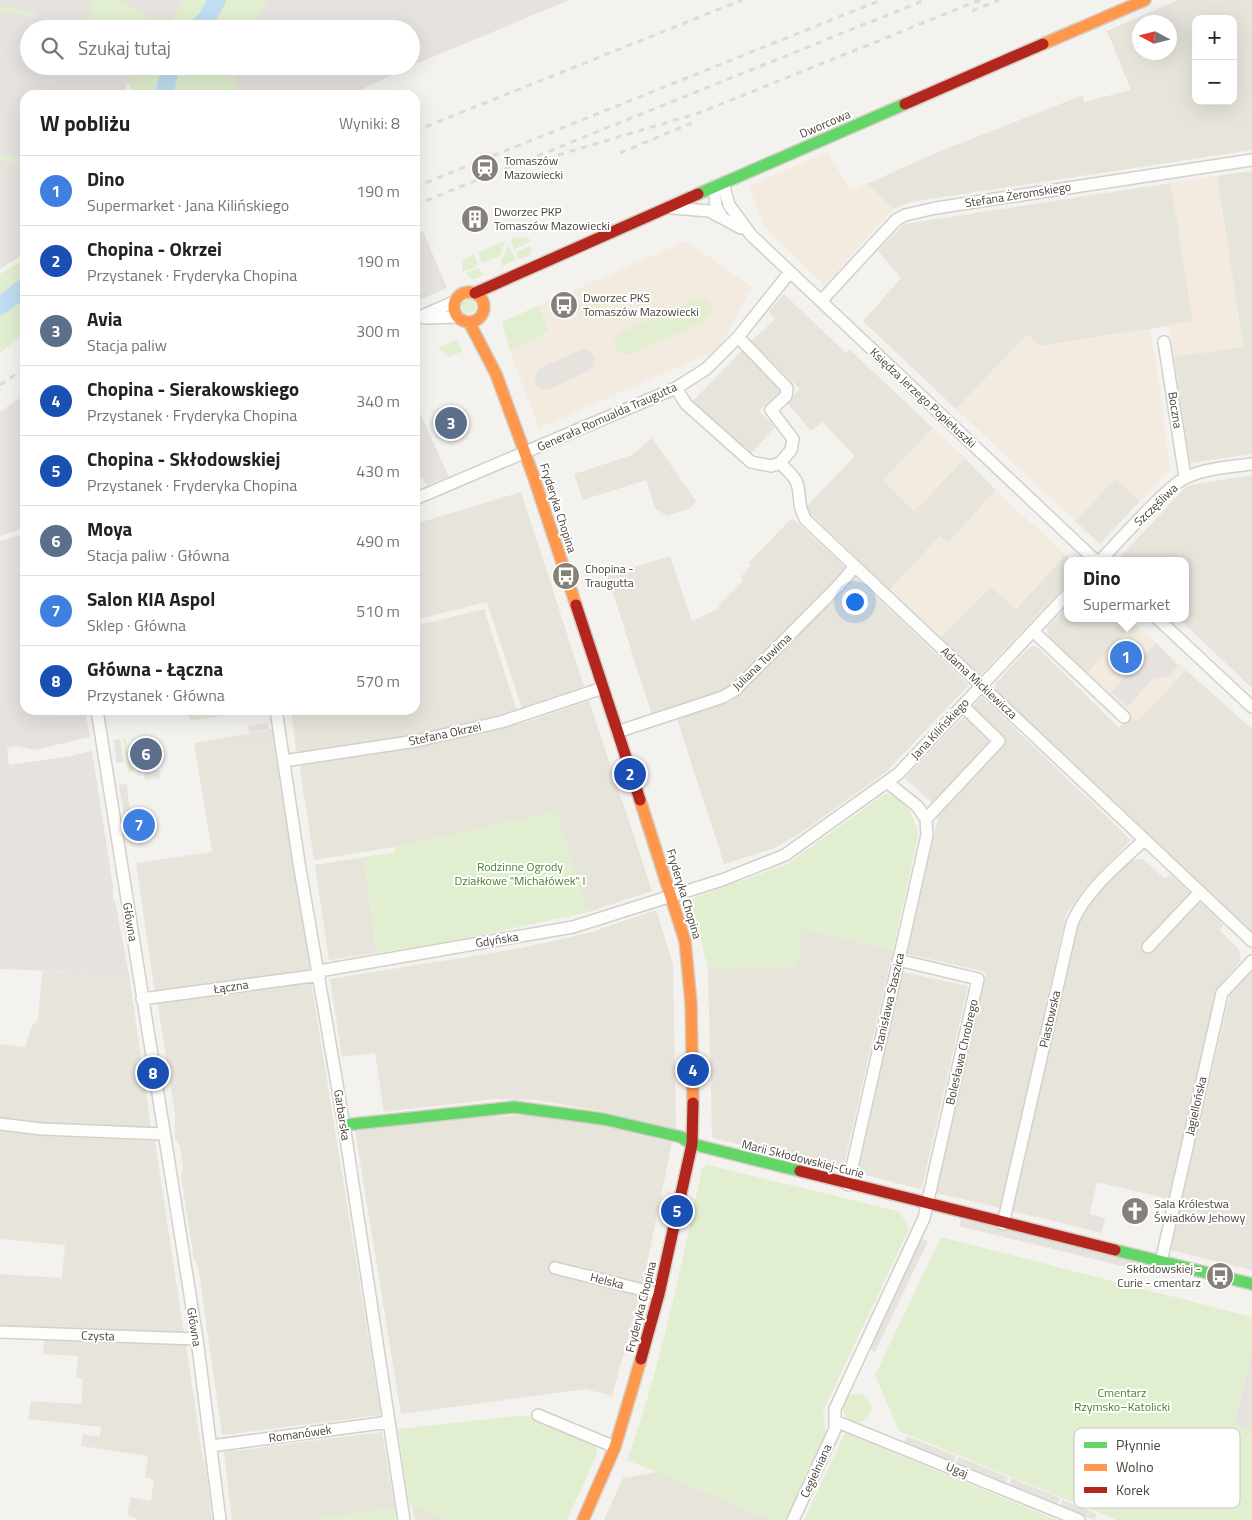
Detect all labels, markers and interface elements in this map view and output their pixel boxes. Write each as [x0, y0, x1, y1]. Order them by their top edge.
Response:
north arrow [1132, 15, 1177, 60]
map controls [1192, 15, 1237, 105]
button: + [1192, 15, 1237, 60]
search box [20, 20, 420, 75]
text: Szukaj tutaj [78, 33, 171, 62]
icon: search [38, 34, 66, 62]
button: − [1192, 60, 1237, 105]
street label: Dworcowa [796, 104, 853, 143]
text: W pobliżu [40, 107, 130, 139]
text: Wyniki: 8 [339, 111, 400, 135]
place label: Tomaszów Mazowiecki [504, 151, 563, 184]
station icon: Tomaszów Mazowiecki [470, 153, 500, 183]
text: Dino [87, 164, 125, 193]
street label: Stefana Żeromskiego [964, 177, 1072, 212]
text: 1 [52, 179, 60, 203]
text: 190 m [356, 179, 400, 203]
text: Supermarket · Jana Kilińskiego [87, 193, 289, 217]
place label: Dworzec PKP Tomaszów Mazowiecki [494, 202, 610, 235]
building icon: Dworzec PKP Tomaszów Mazowiecki [460, 204, 490, 234]
text: Chopina - Okrzei [87, 234, 222, 263]
text: 2 [52, 249, 60, 273]
text: 190 m [356, 249, 400, 273]
text: Przystanek · Fryderyka Chopina [87, 263, 297, 287]
place label: Dworzec PKS Tomaszów Mazowiecki [583, 288, 699, 321]
bus stop icon: Dworzec PKS Tomaszów Mazowiecki [549, 290, 579, 320]
text: Avia [87, 304, 122, 333]
text: 3 [52, 319, 60, 343]
text: 300 m [356, 319, 400, 343]
text: Stacja paliw [87, 333, 167, 357]
street label: Księdza Jerzego Popiełuszki [866, 343, 981, 452]
text: Chopina - Sierakowskiego [87, 374, 299, 403]
street label: Generała Romualda Traugutta [534, 377, 680, 456]
text: 4 [52, 389, 60, 413]
text: 340 m [356, 389, 400, 413]
street label: Boczna [1163, 390, 1188, 430]
text: Przystanek · Fryderyka Chopina [87, 403, 297, 427]
pin: 3 [435, 404, 467, 442]
text: Chopina - Skłodowskiej [87, 444, 280, 473]
text: 5 [52, 459, 60, 483]
text: 430 m [356, 459, 400, 483]
street label: Fryderyka Chopina [535, 461, 582, 555]
text: Przystanek · Fryderyka Chopina [87, 473, 297, 497]
street label: Szczęśliwa [1129, 479, 1182, 530]
text: Moya [87, 514, 132, 543]
text: 6 [52, 529, 60, 553]
text: 490 m [356, 529, 400, 553]
text: Stacja paliw · Główna [87, 543, 230, 567]
popup [1064, 557, 1189, 622]
place label: Chopina - Traugutta [585, 559, 634, 592]
bus stop icon: Chopina - Traugutta [551, 561, 581, 591]
text: Dino [1083, 563, 1121, 592]
text: Salon KIA Aspol [87, 584, 215, 613]
your location [842, 589, 868, 615]
text: Supermarket [1083, 592, 1170, 616]
text: 7 [52, 599, 60, 623]
text: 510 m [356, 599, 400, 623]
text: Sklep · Główna [87, 613, 186, 637]
street label: Juliana Tuwima [728, 628, 796, 695]
pin: 1 [1110, 638, 1142, 676]
street label: Adama Mickiewicza [937, 642, 1022, 723]
text: Główna - Łączna [87, 654, 223, 683]
text: 8 [52, 669, 60, 693]
text: 570 m [356, 669, 400, 693]
text: Przystanek · Główna [87, 683, 225, 707]
street label: Jana Kilińskiego [906, 694, 973, 764]
street label: Stefana Okrzei [407, 717, 483, 750]
pin: 6 [130, 735, 162, 773]
pin: 2 [614, 755, 646, 793]
pin: 7 [123, 806, 155, 844]
street label: Fryderyka Chopina [662, 846, 707, 941]
park label: Rodzinne Ogrody Działkowe "Michałówek" I [454, 857, 586, 890]
street label: Główna [118, 901, 143, 943]
street label: Gdyńska [474, 927, 520, 952]
street label: Stanisława Staszica [868, 951, 909, 1053]
street label: Łączna [211, 975, 250, 998]
street label: Piastowska [1034, 988, 1065, 1049]
street label: Bolesława Chrobrego [940, 997, 983, 1107]
pin: 4 [677, 1051, 709, 1089]
pin: 8 [137, 1054, 169, 1092]
street label: Jagiellońska [1180, 1075, 1212, 1137]
street label: Garbarska [329, 1088, 356, 1142]
street label: Marii Skłodowskiej-Curie [740, 1134, 866, 1183]
pin: 5 [661, 1192, 693, 1230]
place label: Sala Królestwa Świadków Jehowy [1154, 1194, 1246, 1227]
church icon: Sala Królestwa Świadków Jehowy [1120, 1196, 1150, 1226]
street label: Fryderyka Chopina [620, 1259, 661, 1354]
place label: Skłodowskiej - Curie - cmentarz [1117, 1259, 1201, 1292]
bus stop icon: Skłodowskiej - Curie - cmentarz [1205, 1261, 1235, 1291]
street label: Helska [588, 1267, 626, 1294]
street label: Główna [182, 1306, 207, 1348]
street label: Czysta [81, 1325, 115, 1346]
park label: Cmentarz Rzymsko–Katolicki [1074, 1383, 1170, 1416]
street label: Romanówek [267, 1420, 333, 1447]
legend [1074, 1428, 1240, 1508]
text: Płynnie [1116, 1434, 1161, 1455]
street label: Cegielniana [795, 1441, 836, 1501]
text: Wolno [1116, 1456, 1154, 1477]
street label: Ugaj [943, 1457, 971, 1483]
text: Korek [1116, 1479, 1150, 1500]

